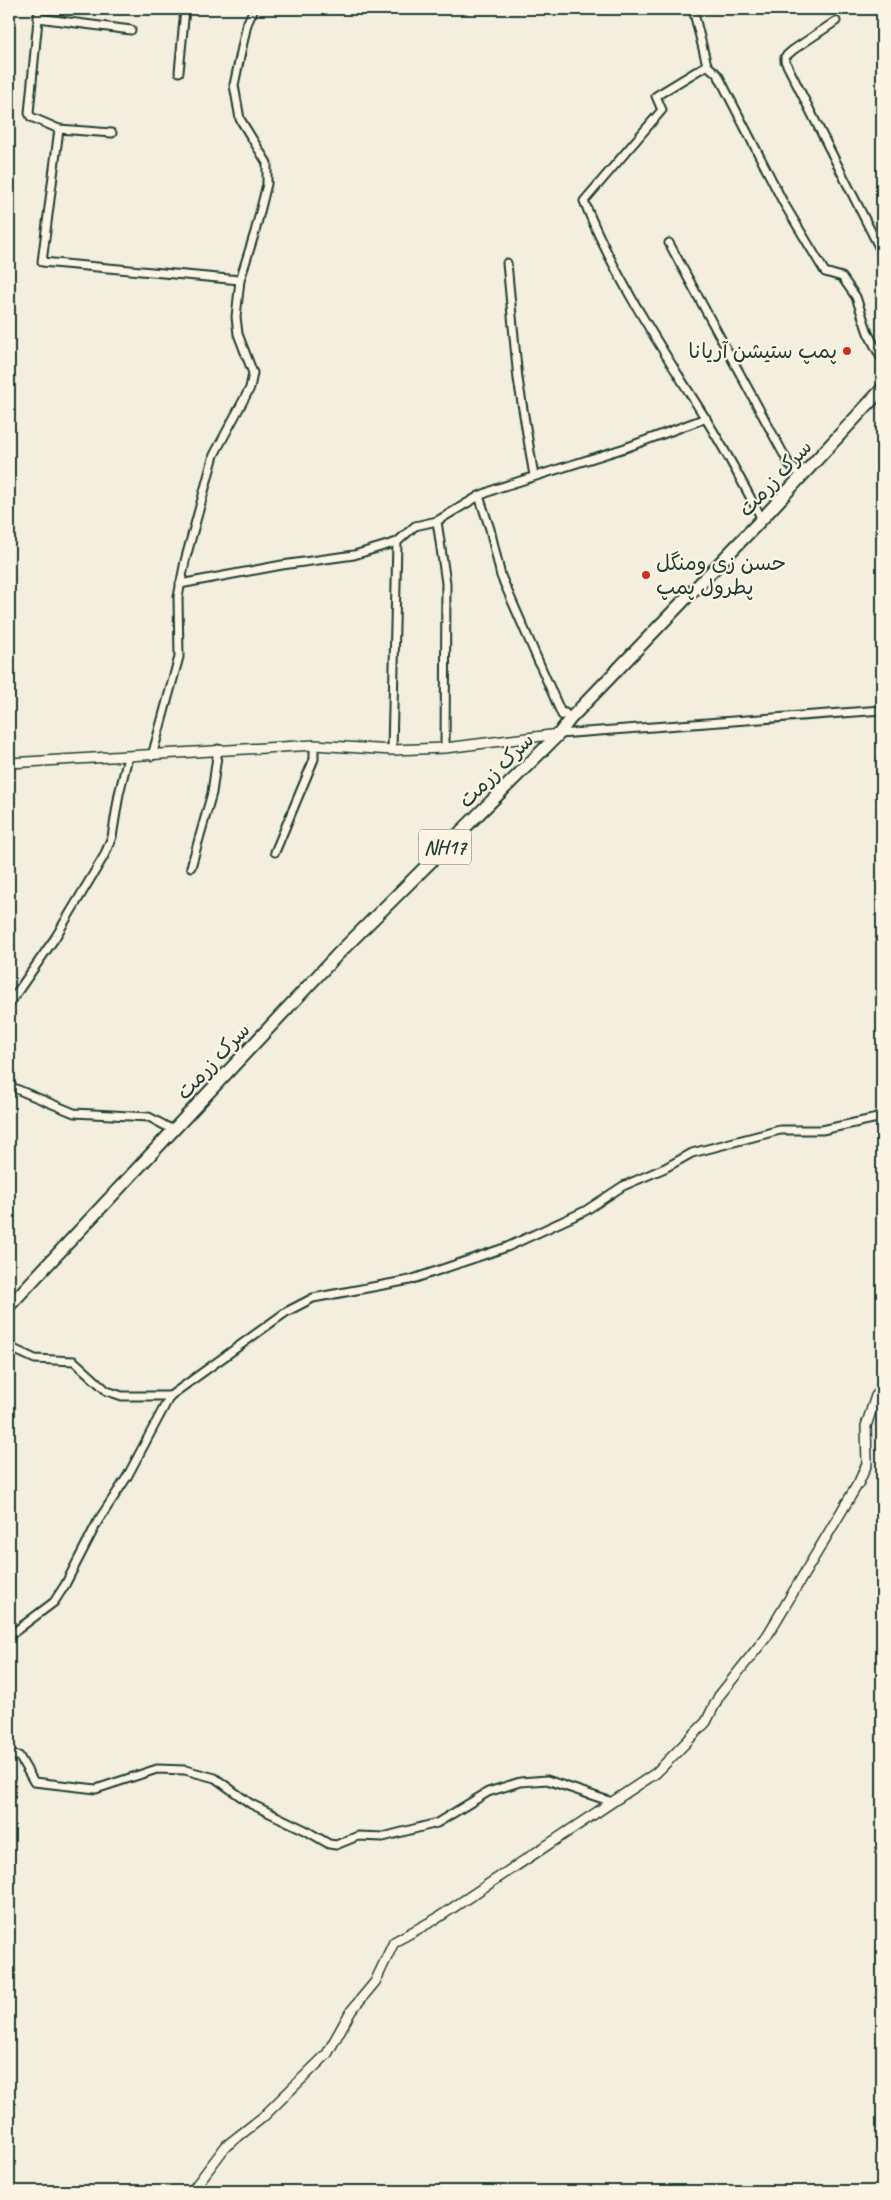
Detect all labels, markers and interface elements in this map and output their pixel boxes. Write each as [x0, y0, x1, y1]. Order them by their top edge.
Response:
place label: پمپ ستیشن آریانا [688, 338, 837, 364]
marker: پمپ ستیشن آریانا [841, 345, 853, 357]
street label: سرک زرمت [733, 434, 817, 522]
place label: حسن زی ومنگل پطرول پمپ [656, 550, 786, 600]
marker: حسن زی ومنگل پطرول پمپ [640, 569, 652, 581]
street label: سرک زرمت [453, 727, 539, 813]
road number: NH17 [419, 830, 471, 864]
street label: سرک زرمت [171, 1017, 255, 1105]

